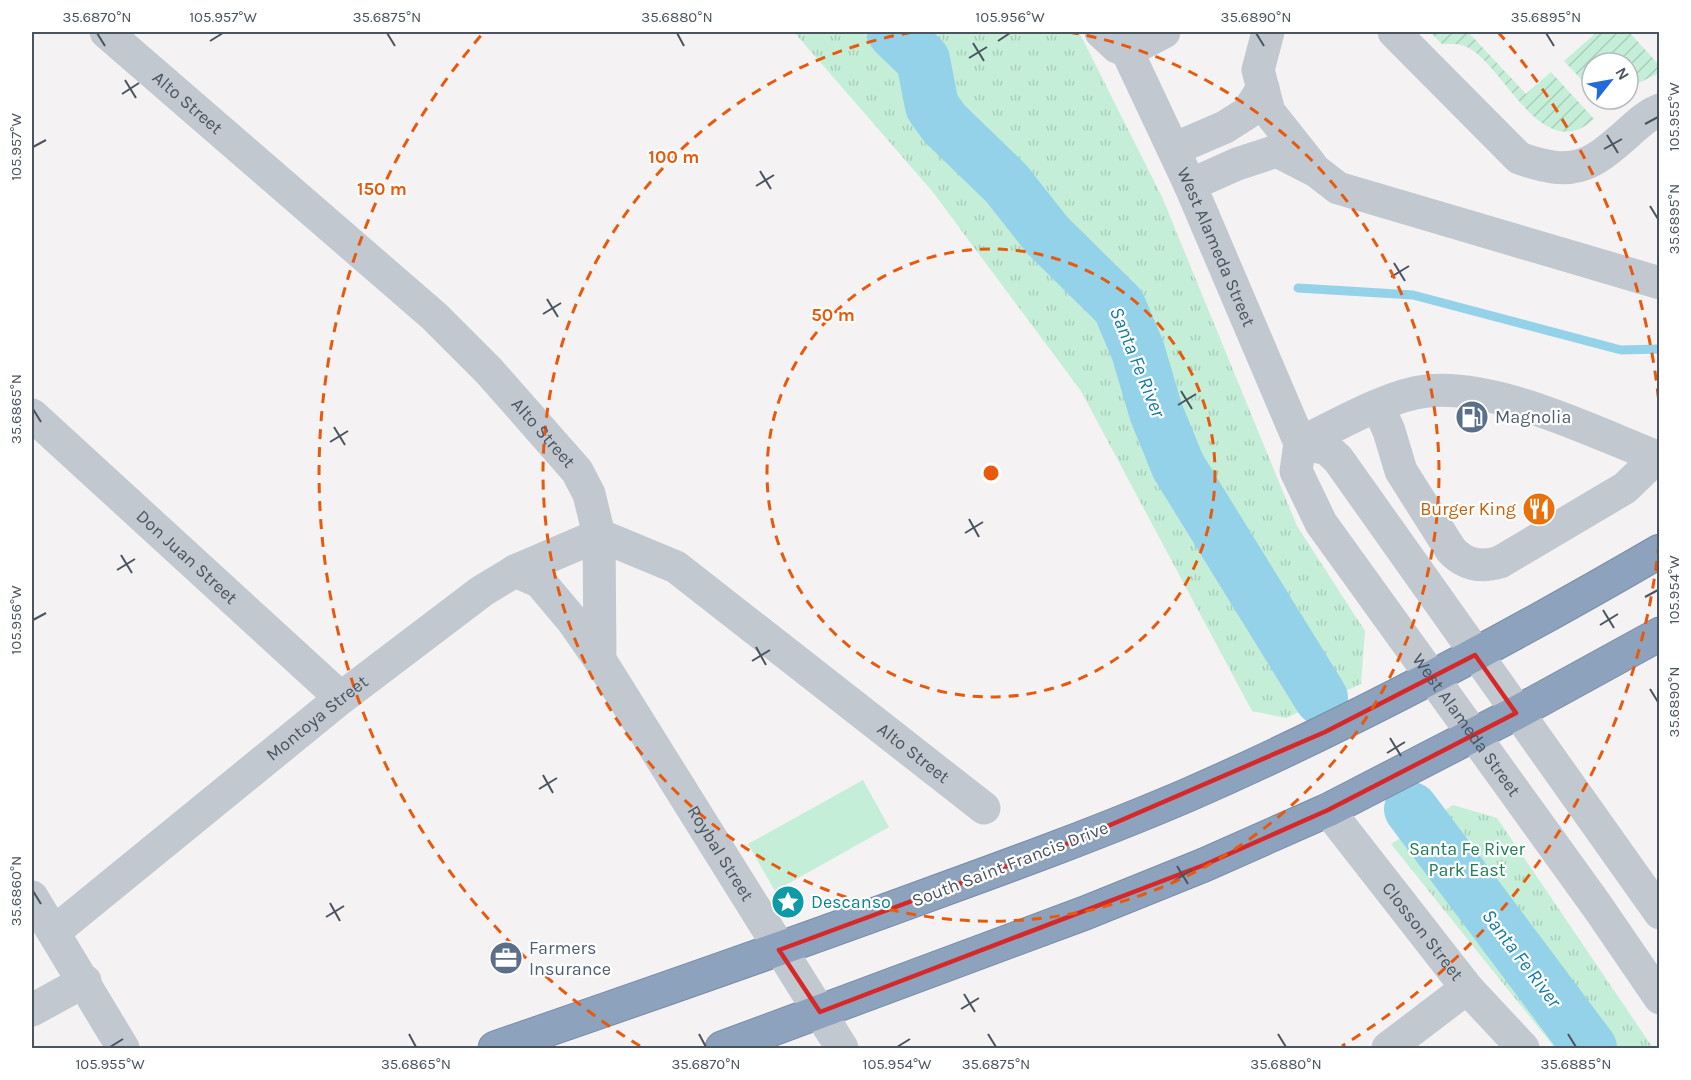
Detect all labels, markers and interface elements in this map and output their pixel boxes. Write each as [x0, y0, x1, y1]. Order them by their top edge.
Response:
text: 35.6870°N [62, 8, 132, 26]
text: 105.957°W [189, 8, 257, 26]
text: 35.6875°N [353, 8, 421, 26]
text: 35.6880°N [641, 8, 713, 26]
text: 105.956°W [975, 8, 1045, 26]
text: 35.6890°N [1221, 8, 1291, 26]
text: 35.6895°N [1511, 8, 1581, 26]
north arrow [1580, 51, 1640, 111]
text: N [1611, 64, 1634, 83]
street label: Alto Street [148, 66, 227, 139]
text: 105.955°W [1665, 82, 1683, 152]
text: 105.957°W [7, 113, 25, 181]
text: 100 m [649, 146, 699, 168]
street label: West Alameda Street [1172, 164, 1260, 330]
text: 150 m [357, 178, 407, 200]
text: 35.6895°N [1665, 184, 1683, 254]
text: 50 m [811, 304, 855, 326]
water label: Santa Fe River [1105, 304, 1171, 422]
text: 35.6865°N [7, 374, 25, 444]
street label: Alto Street [507, 393, 580, 472]
fuel station icon: Magnolia [1454, 399, 1490, 435]
place label: Magnolia [1495, 406, 1571, 428]
centre of rings [981, 463, 1001, 483]
restaurant icon: Burger King [1521, 491, 1557, 527]
place label: Burger King [1420, 498, 1516, 520]
street label: Don Juan Street [132, 505, 242, 609]
text: 105.954°W [1665, 555, 1683, 625]
text: 105.956°W [7, 585, 25, 655]
street label: West Alameda Street [1408, 649, 1526, 801]
text: 35.6890°N [1665, 667, 1683, 737]
street label: Montoya Street [261, 670, 373, 766]
street label: Alto Street [873, 718, 954, 788]
street label: Roybal Street [682, 801, 759, 905]
street label: South Saint Francis Drive [909, 816, 1111, 912]
park label: Santa Fe River Park East [1409, 838, 1526, 881]
text: 35.6860°N [7, 856, 25, 926]
street label: Closson Street [1377, 878, 1468, 985]
place icon: Descanso [770, 884, 806, 920]
place label: Descanso [811, 891, 891, 913]
water label: Santa Fe River [1477, 905, 1567, 1013]
place label: Farmers Insurance [529, 937, 611, 980]
office icon: Farmers Insurance [488, 940, 524, 976]
text: 105.955°W [75, 1055, 145, 1073]
text: 35.6865°N [381, 1055, 451, 1073]
text: 35.6870°N [671, 1055, 741, 1073]
text: 105.954°W [862, 1055, 932, 1073]
text: 35.6875°N [962, 1055, 1030, 1073]
text: 35.6880°N [1250, 1055, 1322, 1073]
text: 35.6885°N [1541, 1055, 1611, 1073]

